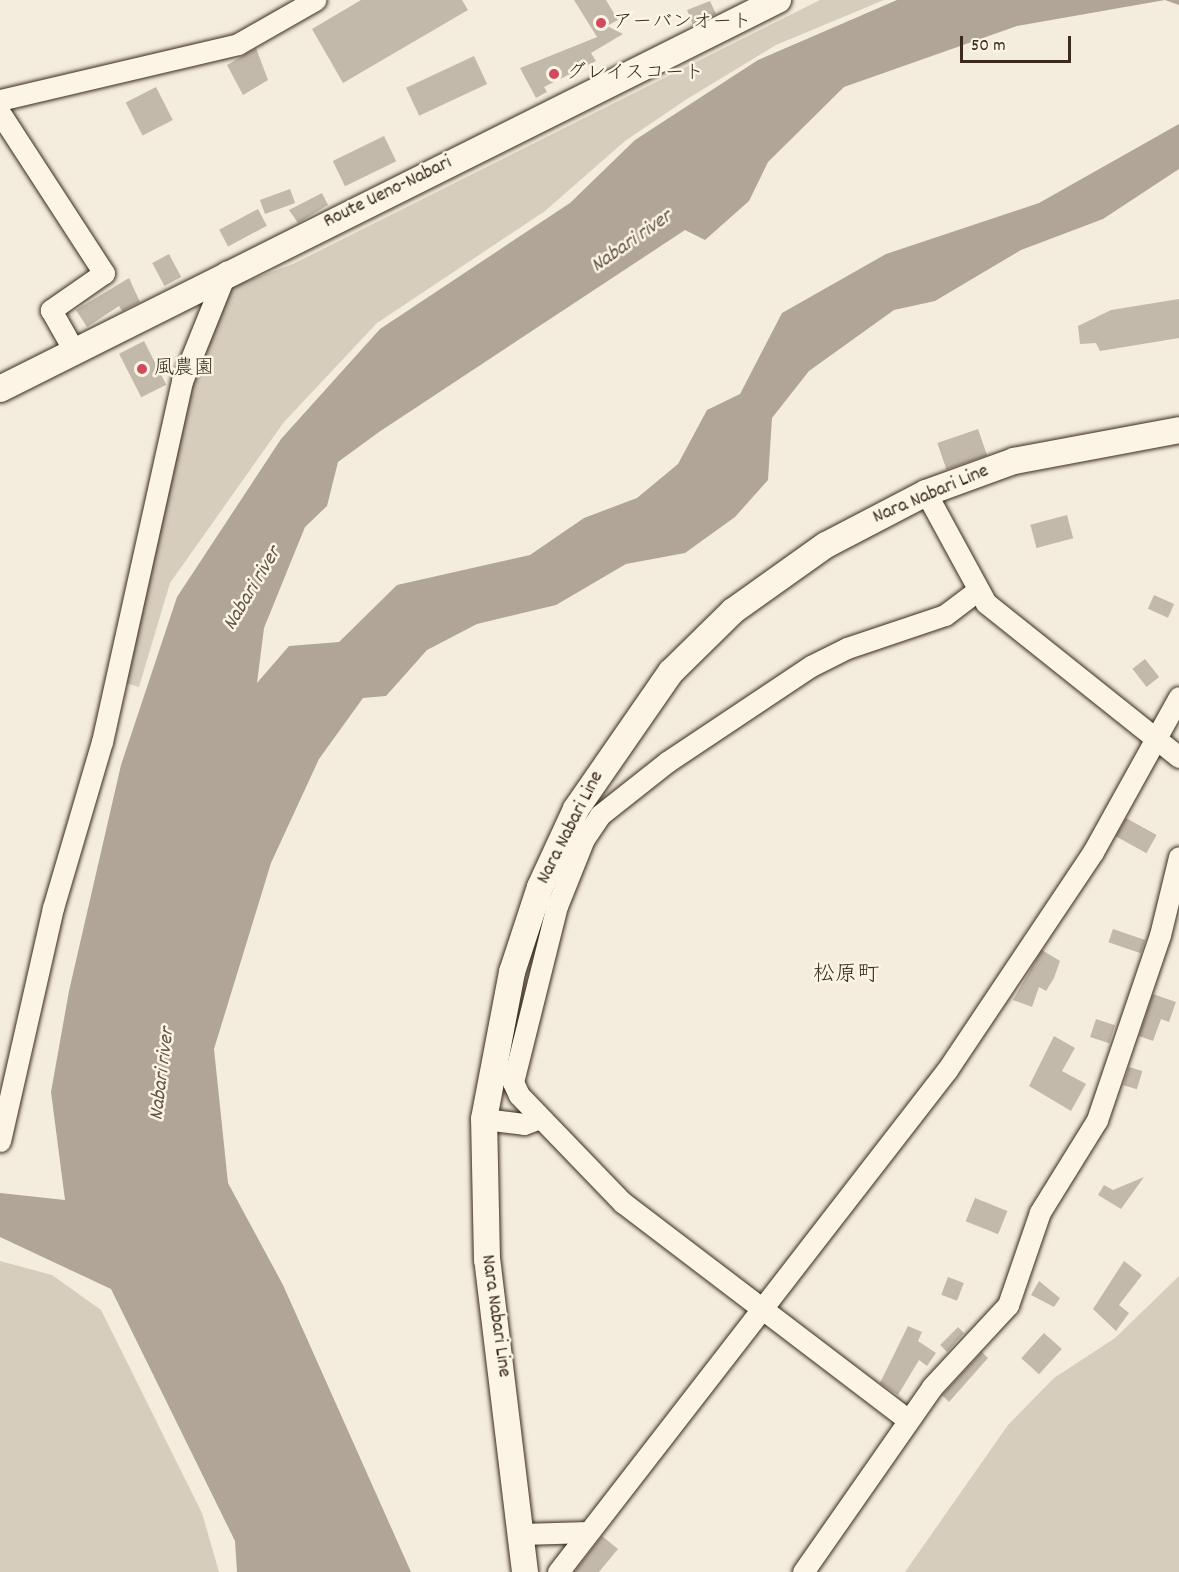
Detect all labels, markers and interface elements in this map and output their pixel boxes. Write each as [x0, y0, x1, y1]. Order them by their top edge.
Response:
place label: アーバンオート [613, 11, 752, 35]
marker: アーバンオート [594, 16, 608, 30]
scale bar [963, 24, 1074, 62]
text: 50 m [971, 34, 1006, 59]
place label: グレイスコート [566, 62, 706, 86]
marker: グレイスコート [547, 67, 561, 81]
street label: Route Ueno-Nabari [320, 152, 456, 234]
water label: Nabari river [587, 205, 677, 279]
place label: 風農園 [154, 357, 214, 381]
marker: 風農園 [135, 362, 149, 376]
street label: Nara Nabari Line [869, 460, 993, 530]
water label: Nabari river [218, 543, 288, 635]
street label: Nara Nabari Line [532, 768, 610, 888]
district label: 松原町 [813, 963, 879, 989]
water label: Nabari river [145, 1026, 181, 1122]
street label: Nara Nabari Line [475, 1253, 515, 1379]

